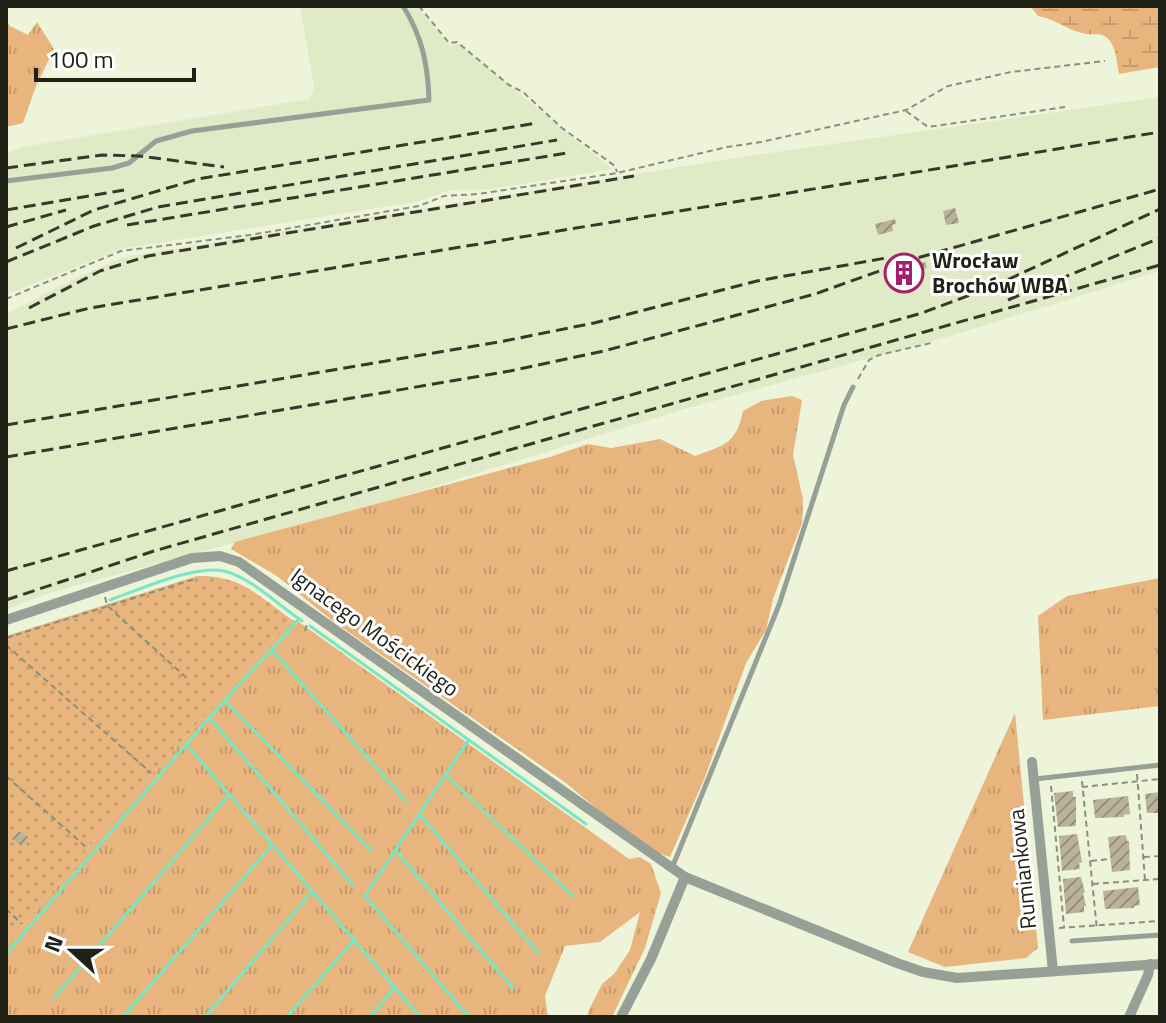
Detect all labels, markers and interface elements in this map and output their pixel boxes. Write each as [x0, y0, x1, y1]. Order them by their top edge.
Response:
scale bar [36, 32, 194, 82]
text: 100 m [48, 41, 114, 77]
place label: Wrocław Brochów WBA [932, 243, 1068, 302]
building icon: Wrocław Brochów WBA [883, 252, 925, 294]
street label: Ignacego Mościckiego [284, 559, 466, 705]
street label: Rumiankowa [999, 807, 1045, 931]
north arrow [32, 911, 112, 991]
text: N [35, 931, 72, 957]

